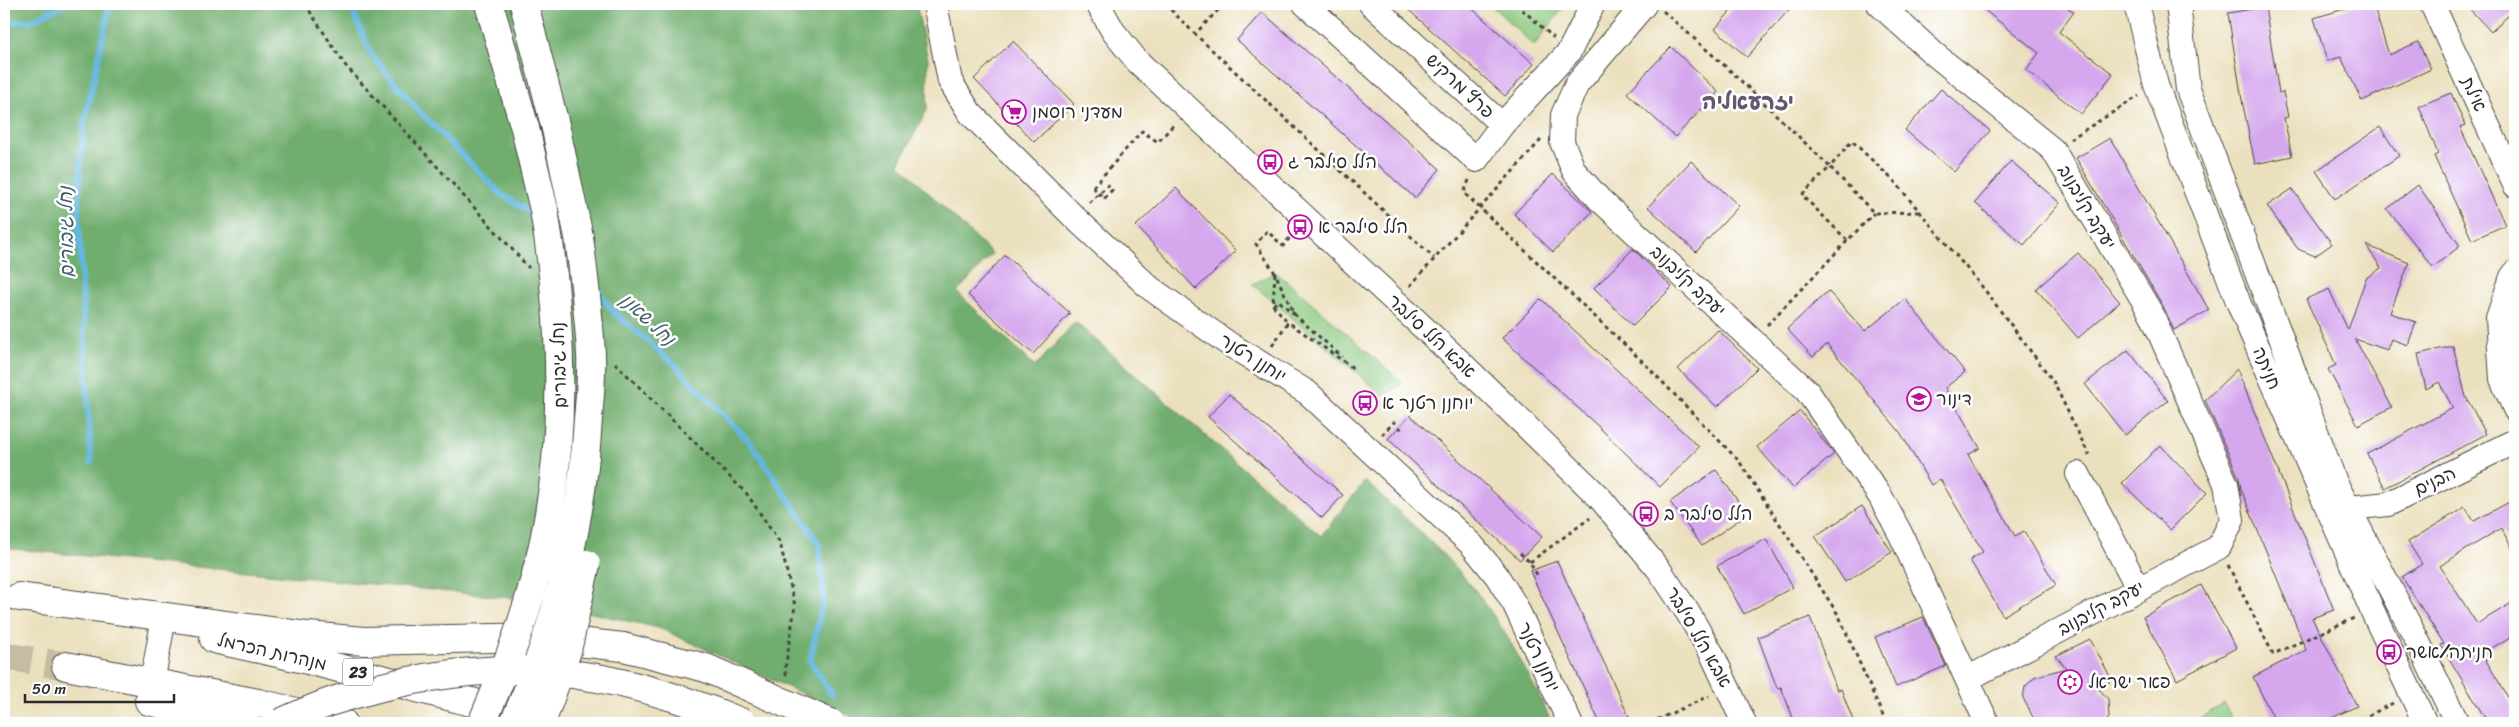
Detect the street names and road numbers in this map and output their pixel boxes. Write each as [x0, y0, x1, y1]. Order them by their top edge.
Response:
street label: פרץ מרקיש [1418, 45, 1502, 127]
street label: אילת [2451, 70, 2496, 117]
street label: יעקב קליבנוב [2049, 158, 2125, 256]
street label: יעקב קליבנוב [1642, 237, 1734, 325]
street label: אבא הלל סילבר [1380, 286, 1484, 386]
street label: נחל גיבורים [542, 321, 576, 409]
street label: יוחנן רטנר [1213, 325, 1293, 391]
street label: חניתה [2244, 341, 2290, 395]
street label: הבנים [2408, 457, 2462, 505]
street label: יעקב קליבנוב [2052, 572, 2150, 644]
street label: אבא הלל סילבר [1657, 580, 1741, 694]
street label: יוחנן רטנר [1509, 616, 1569, 698]
street label: מנהרות הכרמל [214, 624, 330, 680]
road number: 23 [343, 659, 373, 686]

